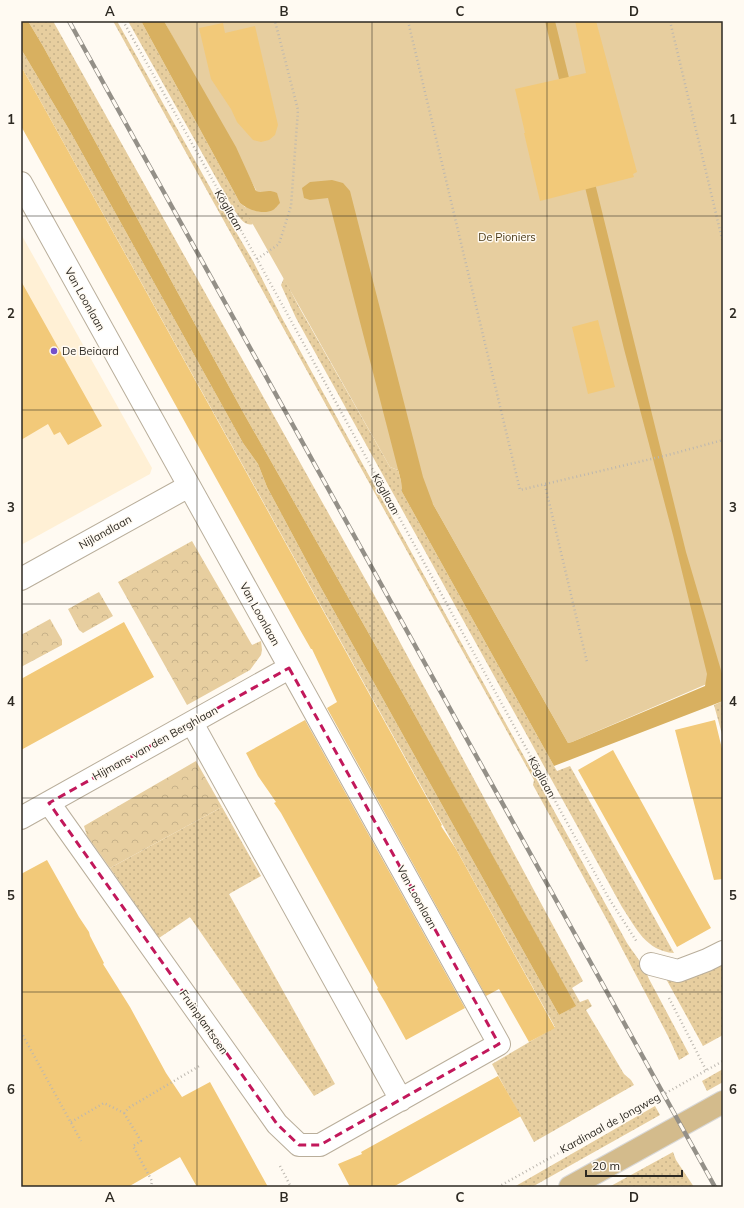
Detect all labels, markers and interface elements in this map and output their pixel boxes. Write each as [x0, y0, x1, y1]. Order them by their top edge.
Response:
text: A [105, 3, 115, 19]
text: B [280, 3, 289, 19]
text: C [456, 3, 465, 19]
text: D [629, 3, 639, 19]
text: 1 [7, 111, 15, 127]
text: 1 [729, 111, 737, 127]
street label: Kögllaan [212, 187, 246, 233]
park label: De Pioniers [478, 230, 536, 244]
street label: Van Loonlaan [62, 265, 108, 333]
text: 2 [7, 305, 15, 321]
text: 2 [729, 305, 737, 321]
place label: De Beiaard [62, 344, 119, 358]
marker: De Beiaard [49, 346, 59, 356]
street label: Kögllaan [369, 471, 403, 517]
text: 3 [7, 499, 15, 515]
text: 3 [729, 499, 737, 515]
street label: Nijlandlaan [76, 512, 134, 552]
street label: Van Loonlaan [237, 580, 283, 648]
text: 4 [7, 693, 15, 709]
text: 4 [729, 693, 737, 709]
street label: Hijmans van den Berghlaan [90, 703, 220, 783]
street label: Kögllaan [525, 754, 559, 800]
street label: Van Loonlaan [394, 863, 440, 931]
text: 5 [7, 887, 15, 903]
text: 5 [729, 887, 737, 903]
street label: Fruinplantsoen [177, 987, 231, 1057]
text: 6 [7, 1081, 15, 1097]
text: 6 [729, 1081, 737, 1097]
street label: Kardinaal de Jongweg [557, 1090, 663, 1156]
scale bar [586, 1152, 682, 1178]
text: 20 m [592, 1158, 620, 1173]
text: A [105, 1189, 115, 1205]
text: B [280, 1189, 289, 1205]
text: C [456, 1189, 465, 1205]
text: D [629, 1189, 639, 1205]

